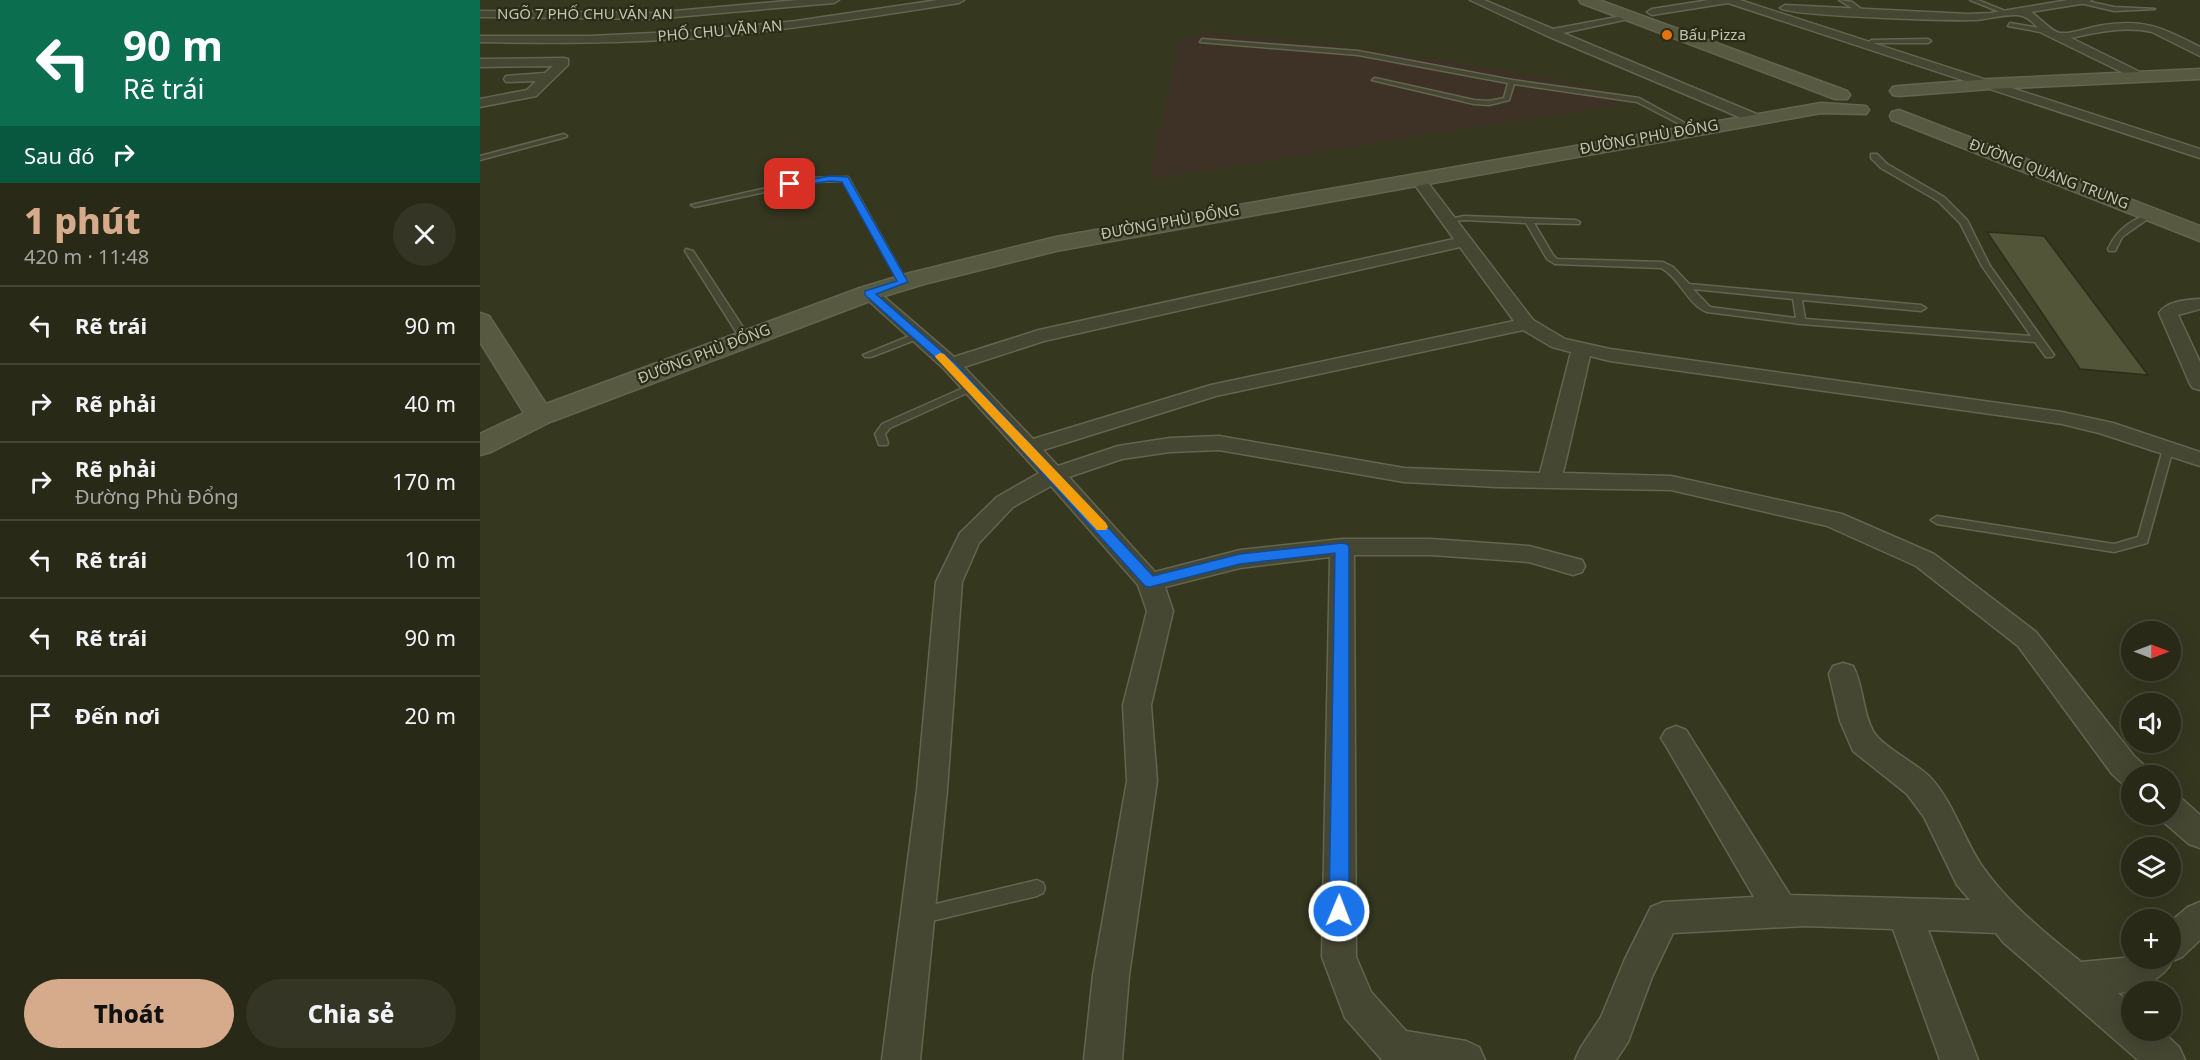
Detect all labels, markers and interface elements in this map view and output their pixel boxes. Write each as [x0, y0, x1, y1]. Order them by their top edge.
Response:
street label: NGÕ 7 PHỐ CHU VĂN AN [497, 3, 673, 23]
street label: PHỐ CHU VĂN AN [657, 15, 783, 45]
text: 90 m [123, 16, 223, 73]
icon: left [24, 24, 102, 102]
place label: Bấu Pizza [1679, 24, 1746, 44]
marker: Bấu Pizza [1660, 28, 1674, 42]
text: Rẽ trái [123, 70, 205, 107]
street label: ĐƯỜNG PHÙ ĐỔNG [1578, 114, 1720, 158]
street label: ĐƯỜNG QUANG TRUNG [1967, 133, 2132, 213]
icon: right [107, 138, 140, 171]
text: Sau đó [24, 140, 95, 170]
pin [764, 158, 815, 209]
icon: arrive [773, 167, 806, 200]
text: 1 phút [24, 196, 141, 245]
street label: ĐƯỜNG PHÙ ĐỔNG [1099, 199, 1241, 243]
button: close [393, 203, 456, 266]
text: 420 m · 11:48 [24, 243, 149, 270]
icon: left [24, 309, 57, 342]
text: Rẽ trái [75, 310, 147, 340]
text: 90 m [405, 310, 456, 340]
street label: ĐƯỜNG PHÙ ĐỔNG [634, 319, 773, 388]
icon: right [24, 387, 57, 420]
text: Rẽ phải [75, 388, 156, 418]
text: 40 m [405, 388, 456, 418]
text: Rẽ phải [75, 453, 156, 483]
icon: right [24, 465, 57, 498]
text: 170 m [392, 466, 456, 496]
text: Đường Phù Đổng [75, 483, 239, 510]
icon: left [24, 543, 57, 576]
text: Rẽ trái [75, 544, 147, 574]
text: 10 m [405, 544, 456, 574]
icon: left [24, 621, 57, 654]
north arrow [2121, 621, 2181, 681]
map controls [2121, 621, 2181, 1041]
text: Rẽ trái [75, 622, 147, 652]
text: 90 m [405, 622, 456, 652]
button: sound [2121, 693, 2181, 753]
icon: arrive [24, 699, 57, 732]
text: Đến nơi [75, 700, 160, 730]
text: 20 m [405, 700, 456, 730]
button: search [2121, 765, 2181, 825]
button: layers [2121, 837, 2181, 897]
position arrow [1307, 879, 1371, 943]
button: + [2121, 909, 2181, 969]
button: Thoát [24, 979, 234, 1048]
button: Chia sẻ [246, 979, 456, 1048]
button: − [2121, 981, 2181, 1041]

